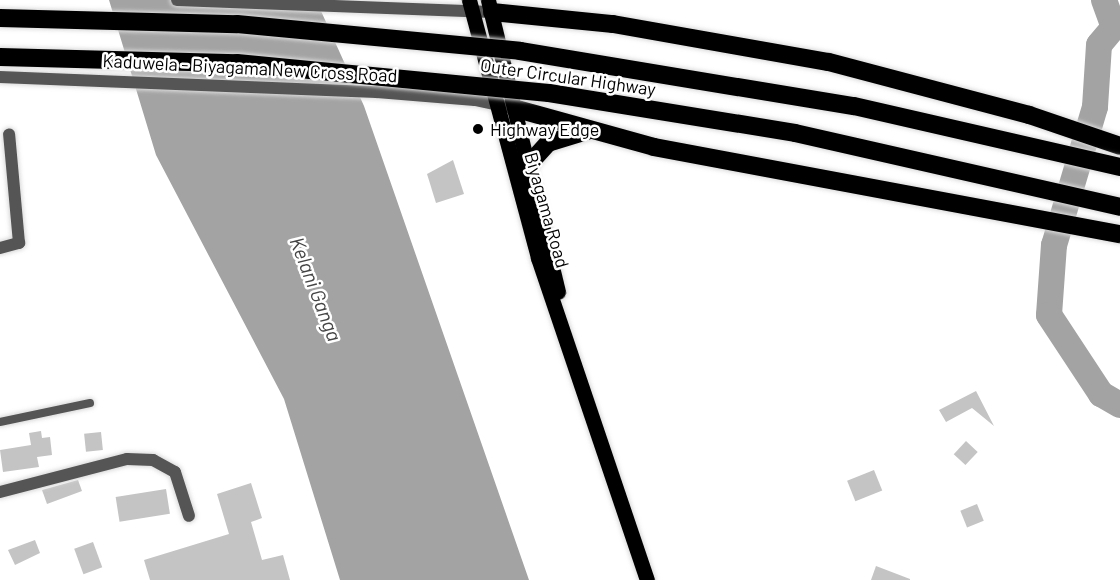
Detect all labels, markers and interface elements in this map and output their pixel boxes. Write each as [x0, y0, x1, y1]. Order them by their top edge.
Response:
street label: Kaduwela - Biyagama New Cross Road [102, 49, 398, 87]
street label: Outer Circular Highway [479, 54, 657, 100]
place label: Highway Edge [490, 118, 599, 140]
marker: Highway Edge [471, 122, 485, 136]
street label: Biyagama Road [520, 150, 574, 270]
water label: Kelani Ganga [285, 233, 347, 345]

